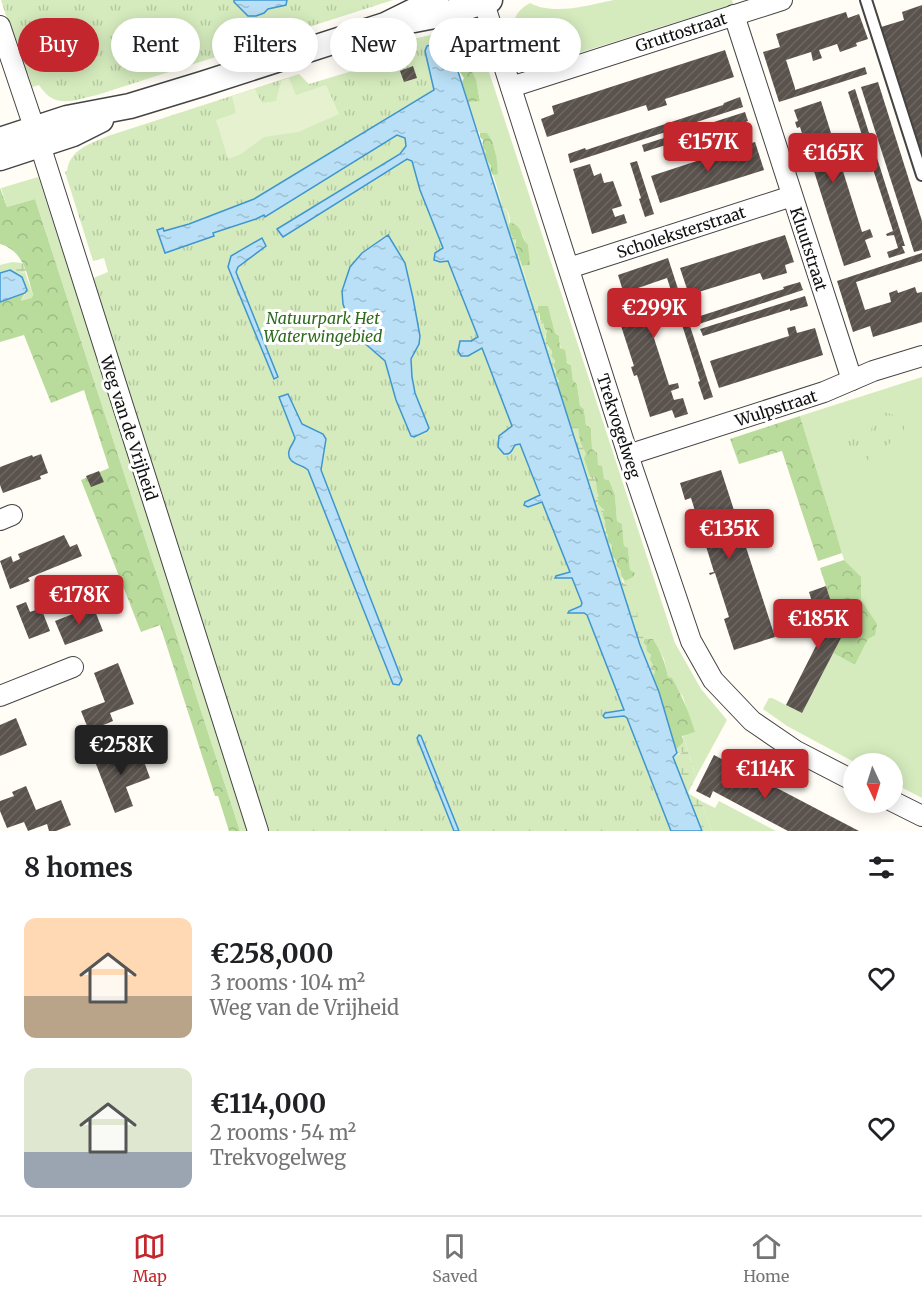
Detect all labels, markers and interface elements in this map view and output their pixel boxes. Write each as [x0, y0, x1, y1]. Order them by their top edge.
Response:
street label: Gruttostraat [633, 8, 730, 56]
chip: Buy [18, 18, 99, 72]
chip: Rent [111, 18, 200, 72]
chip: Filters [212, 18, 318, 72]
chip: New [330, 18, 417, 72]
chip: Apartment [429, 18, 581, 72]
pin: €157K [666, 122, 750, 173]
text: €157K [677, 129, 739, 154]
pin: €165K [791, 133, 875, 184]
text: €165K [802, 140, 864, 165]
street label: Scholeksterstraat [614, 201, 749, 262]
street label: Kluutstraat [786, 204, 832, 294]
pin: €299K [612, 288, 696, 339]
text: €299K [621, 295, 687, 320]
park label: Natuurpark Het Waterwingebied [264, 308, 383, 346]
street label: Weg van de Vrijheid [96, 352, 162, 503]
street label: Trekvogelweg [593, 371, 645, 481]
street label: Wulpstraat [732, 385, 820, 431]
pin: €135K [687, 509, 771, 560]
text: €135K [699, 516, 759, 541]
pin: €178K [37, 575, 121, 626]
text: €178K [48, 582, 110, 607]
pin: €185K [776, 599, 860, 650]
text: €185K [787, 606, 849, 631]
pin: €258K [79, 725, 163, 776]
text: €258K [89, 732, 153, 757]
pin: €114K [723, 749, 807, 800]
north arrow [843, 753, 903, 813]
map controls [843, 753, 903, 813]
text: €114K [735, 756, 795, 781]
text: 8 homes [24, 851, 133, 884]
icon: filters [865, 851, 898, 884]
text: €258,000 [210, 937, 333, 970]
icon: home [72, 942, 144, 1014]
icon: heart [865, 962, 898, 995]
text: 3 rooms · 104 m² [210, 970, 365, 995]
text: Weg van de Vrijheid [210, 995, 399, 1020]
text: €114,000 [210, 1087, 326, 1120]
icon: home [72, 1092, 144, 1164]
icon: heart [865, 1112, 898, 1145]
text: 2 rooms · 54 m² [210, 1120, 356, 1145]
text: Trekvogelweg [210, 1145, 346, 1170]
tab: Map [133, 1230, 167, 1286]
tab: Saved [432, 1230, 478, 1286]
tab: Home [743, 1230, 789, 1286]

